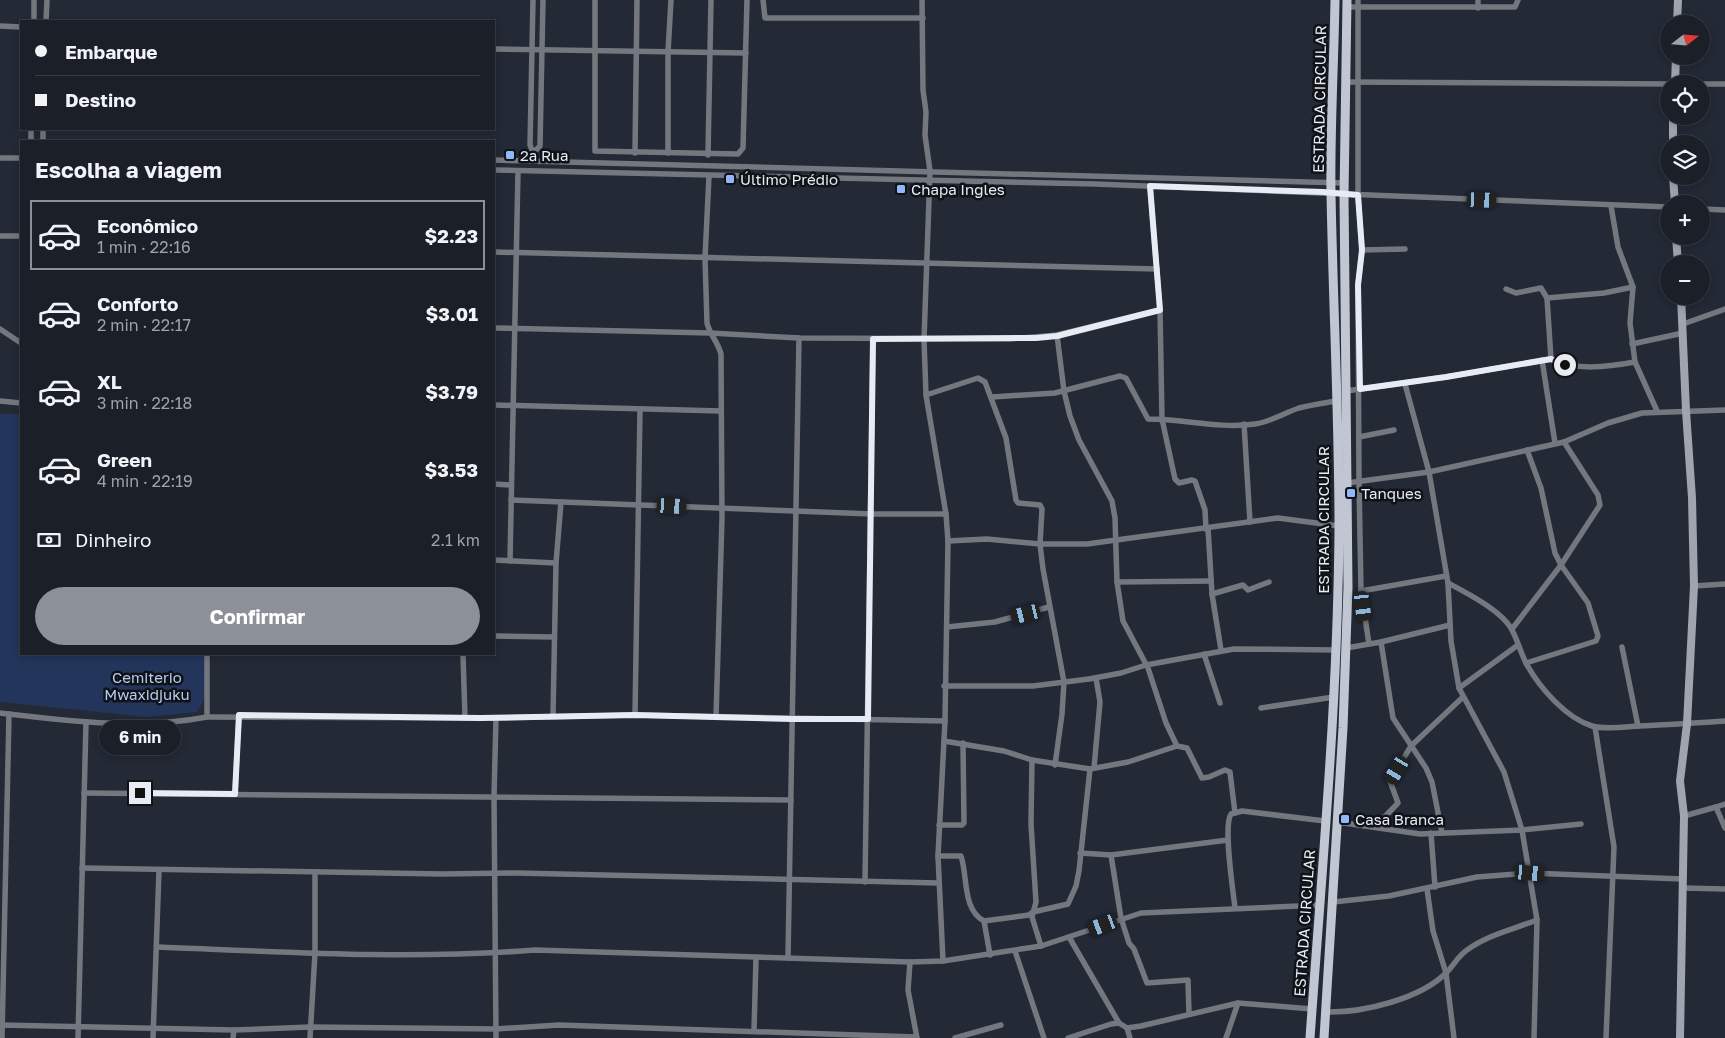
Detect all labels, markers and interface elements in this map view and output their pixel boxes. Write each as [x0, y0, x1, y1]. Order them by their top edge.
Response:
north arrow [1660, 15, 1710, 65]
map controls [1660, 15, 1710, 305]
street label: ESTRADA CIRCULAR [1309, 25, 1329, 173]
text: Embarque [65, 40, 158, 63]
button: locate [1660, 75, 1710, 125]
text: Destino [65, 88, 136, 111]
button: layers [1660, 135, 1710, 185]
place label: 2ª Rua [520, 146, 568, 164]
marker: 2ª Rua [504, 149, 516, 161]
text: Escolha a viagem [35, 156, 222, 183]
place label: Último Prédio [740, 170, 838, 188]
marker: Último Prédio [724, 173, 736, 185]
place label: Chapa Ingles [911, 180, 1005, 198]
marker: Chapa Ingles [895, 183, 907, 195]
car [1466, 192, 1497, 208]
button: + [1660, 195, 1710, 245]
icon: car [37, 213, 82, 258]
text: Econômico [97, 214, 198, 237]
text: $2.23 [424, 224, 478, 247]
text: 1 min · 22:16 [97, 237, 191, 257]
button: − [1660, 255, 1710, 305]
icon: car [37, 291, 82, 336]
text: Conforto [97, 292, 178, 315]
text: $3.01 [425, 302, 478, 325]
text: 2 min · 22:17 [97, 315, 191, 335]
route start [1554, 354, 1576, 376]
icon: car [37, 369, 82, 414]
text: XL [97, 370, 122, 393]
text: $3.79 [425, 380, 478, 403]
text: 3 min · 22:18 [97, 393, 192, 413]
street label: ESTRADA CIRCULAR [1314, 446, 1332, 594]
icon: car [37, 447, 82, 492]
text: Green [97, 448, 152, 471]
text: $3.53 [424, 458, 478, 481]
text: 4 min · 22:19 [97, 471, 193, 491]
place label: Tanques [1361, 484, 1422, 502]
marker: Tanques [1345, 487, 1357, 499]
car [656, 498, 687, 514]
icon: cash [35, 526, 63, 554]
text: Dinheiro [75, 528, 152, 551]
text: 2.1 km [431, 530, 480, 550]
button: Confirmar [35, 587, 480, 645]
car [1353, 590, 1372, 622]
car [1009, 603, 1042, 625]
park label: Cemiterio Mwaxidjuku [104, 668, 190, 703]
callout: 6 min [99, 720, 181, 756]
text: 6 min [119, 727, 161, 747]
car [1382, 753, 1411, 787]
route end [129, 782, 151, 804]
place label: Casa Branca [1355, 810, 1444, 828]
marker: Casa Branca [1339, 813, 1351, 825]
street label: ESTRADA CIRCULAR [1290, 849, 1318, 997]
car [1514, 864, 1545, 882]
car [1086, 913, 1119, 937]

